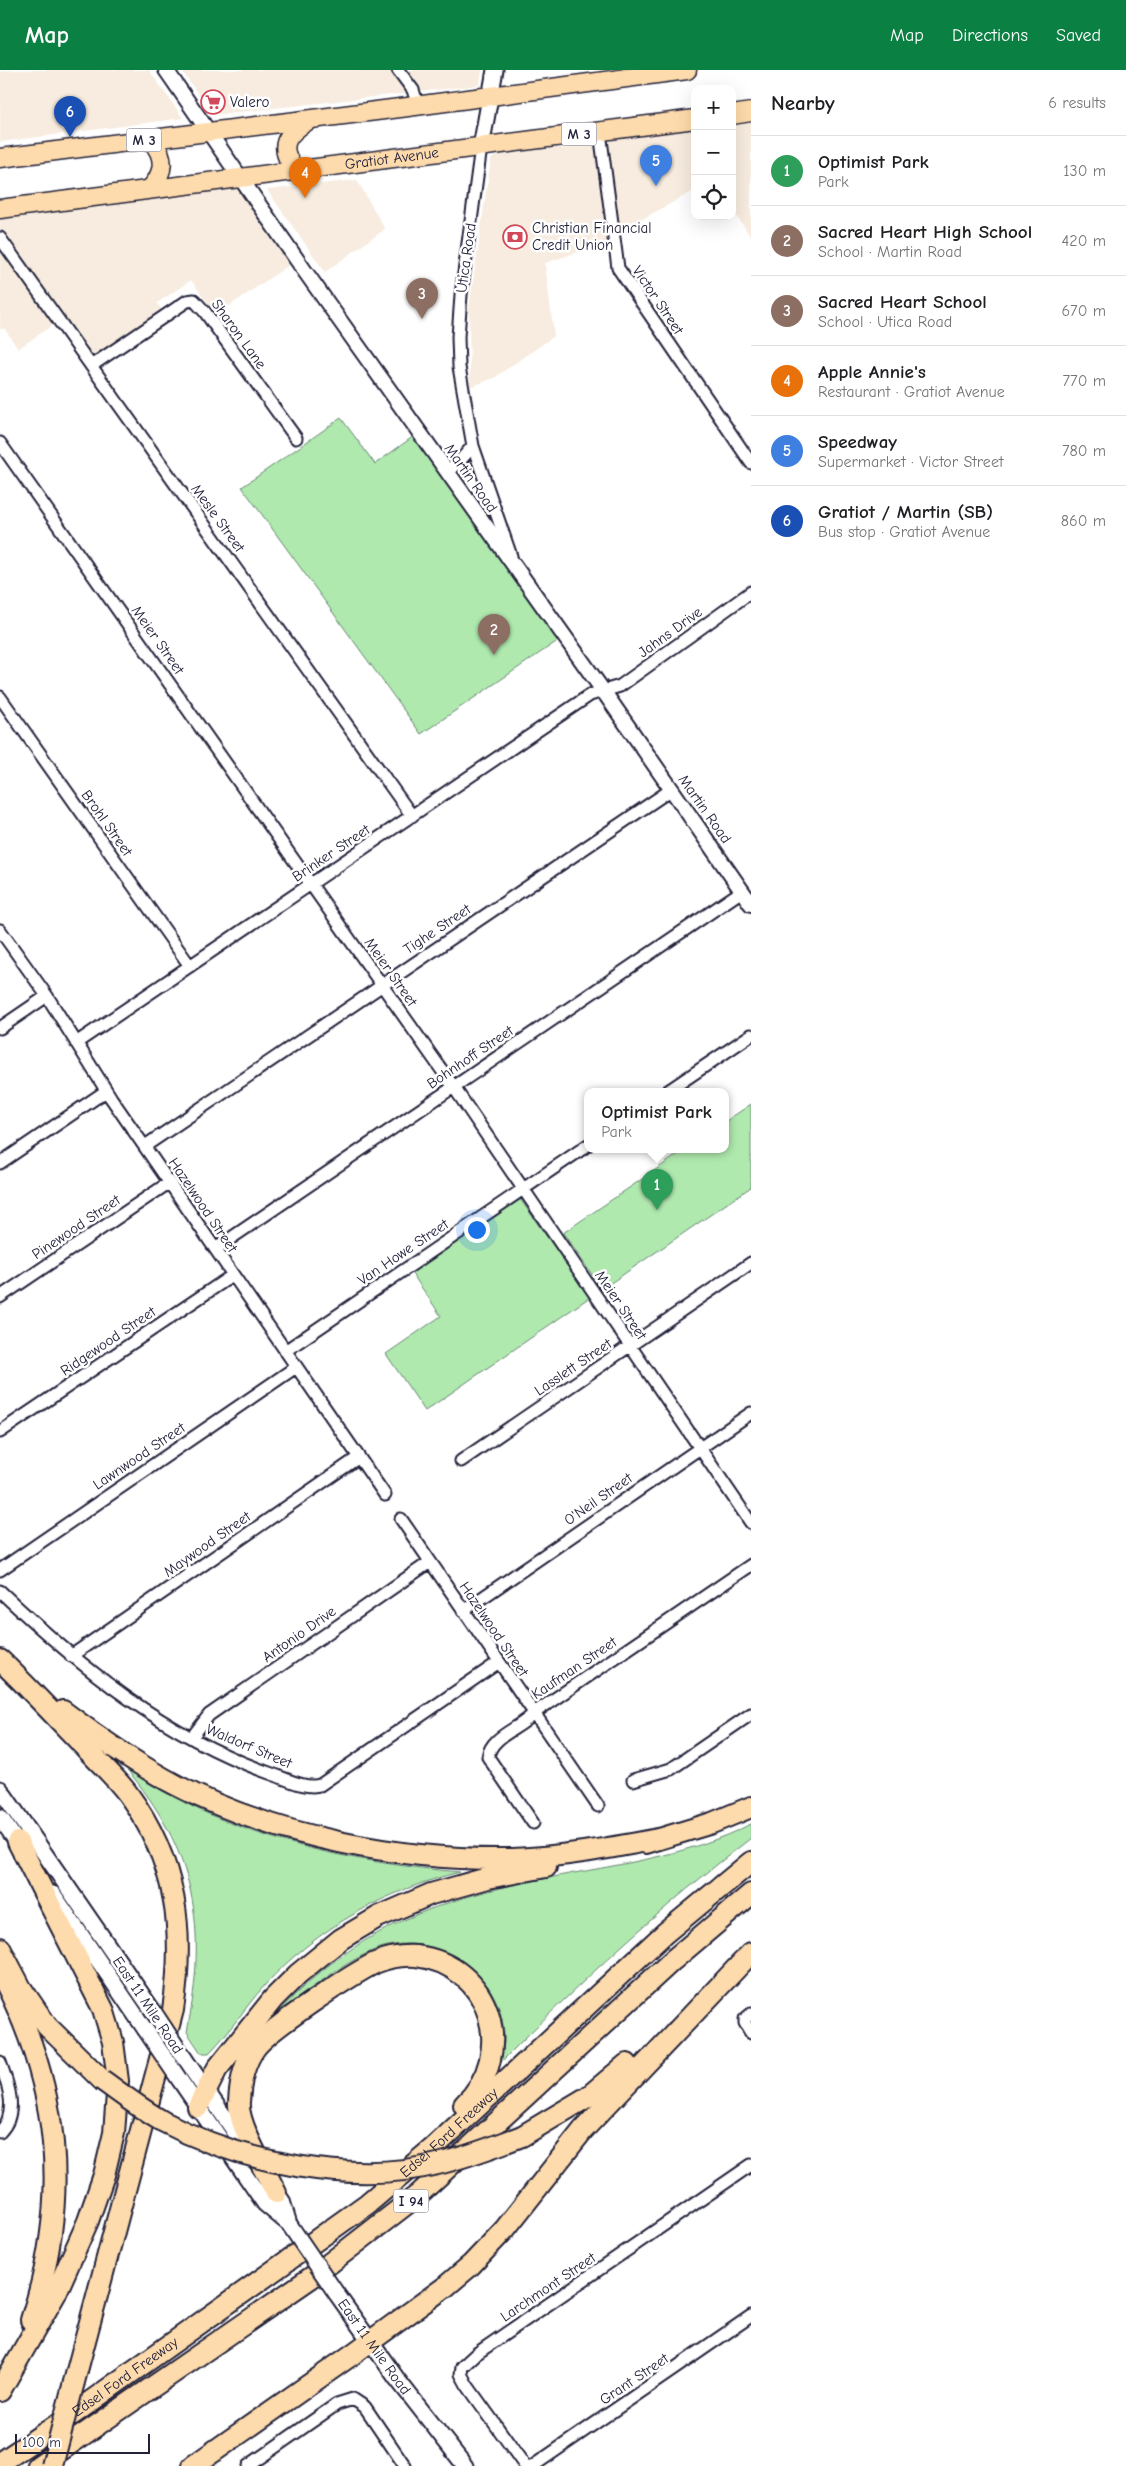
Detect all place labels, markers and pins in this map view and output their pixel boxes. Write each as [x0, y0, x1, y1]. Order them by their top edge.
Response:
supermarket icon: Valero [200, 89, 226, 115]
place label: Valero [230, 93, 269, 111]
pin: 6 [54, 96, 86, 137]
pin: 5 [640, 145, 672, 186]
pin: 4 [289, 157, 321, 198]
place label: Christian Financial Credit Union [532, 219, 652, 254]
bank icon: Christian Financial Credit Union [502, 224, 528, 250]
pin: 3 [406, 278, 438, 319]
pin: 2 [478, 614, 510, 655]
pin: 1 [641, 1169, 673, 1210]

